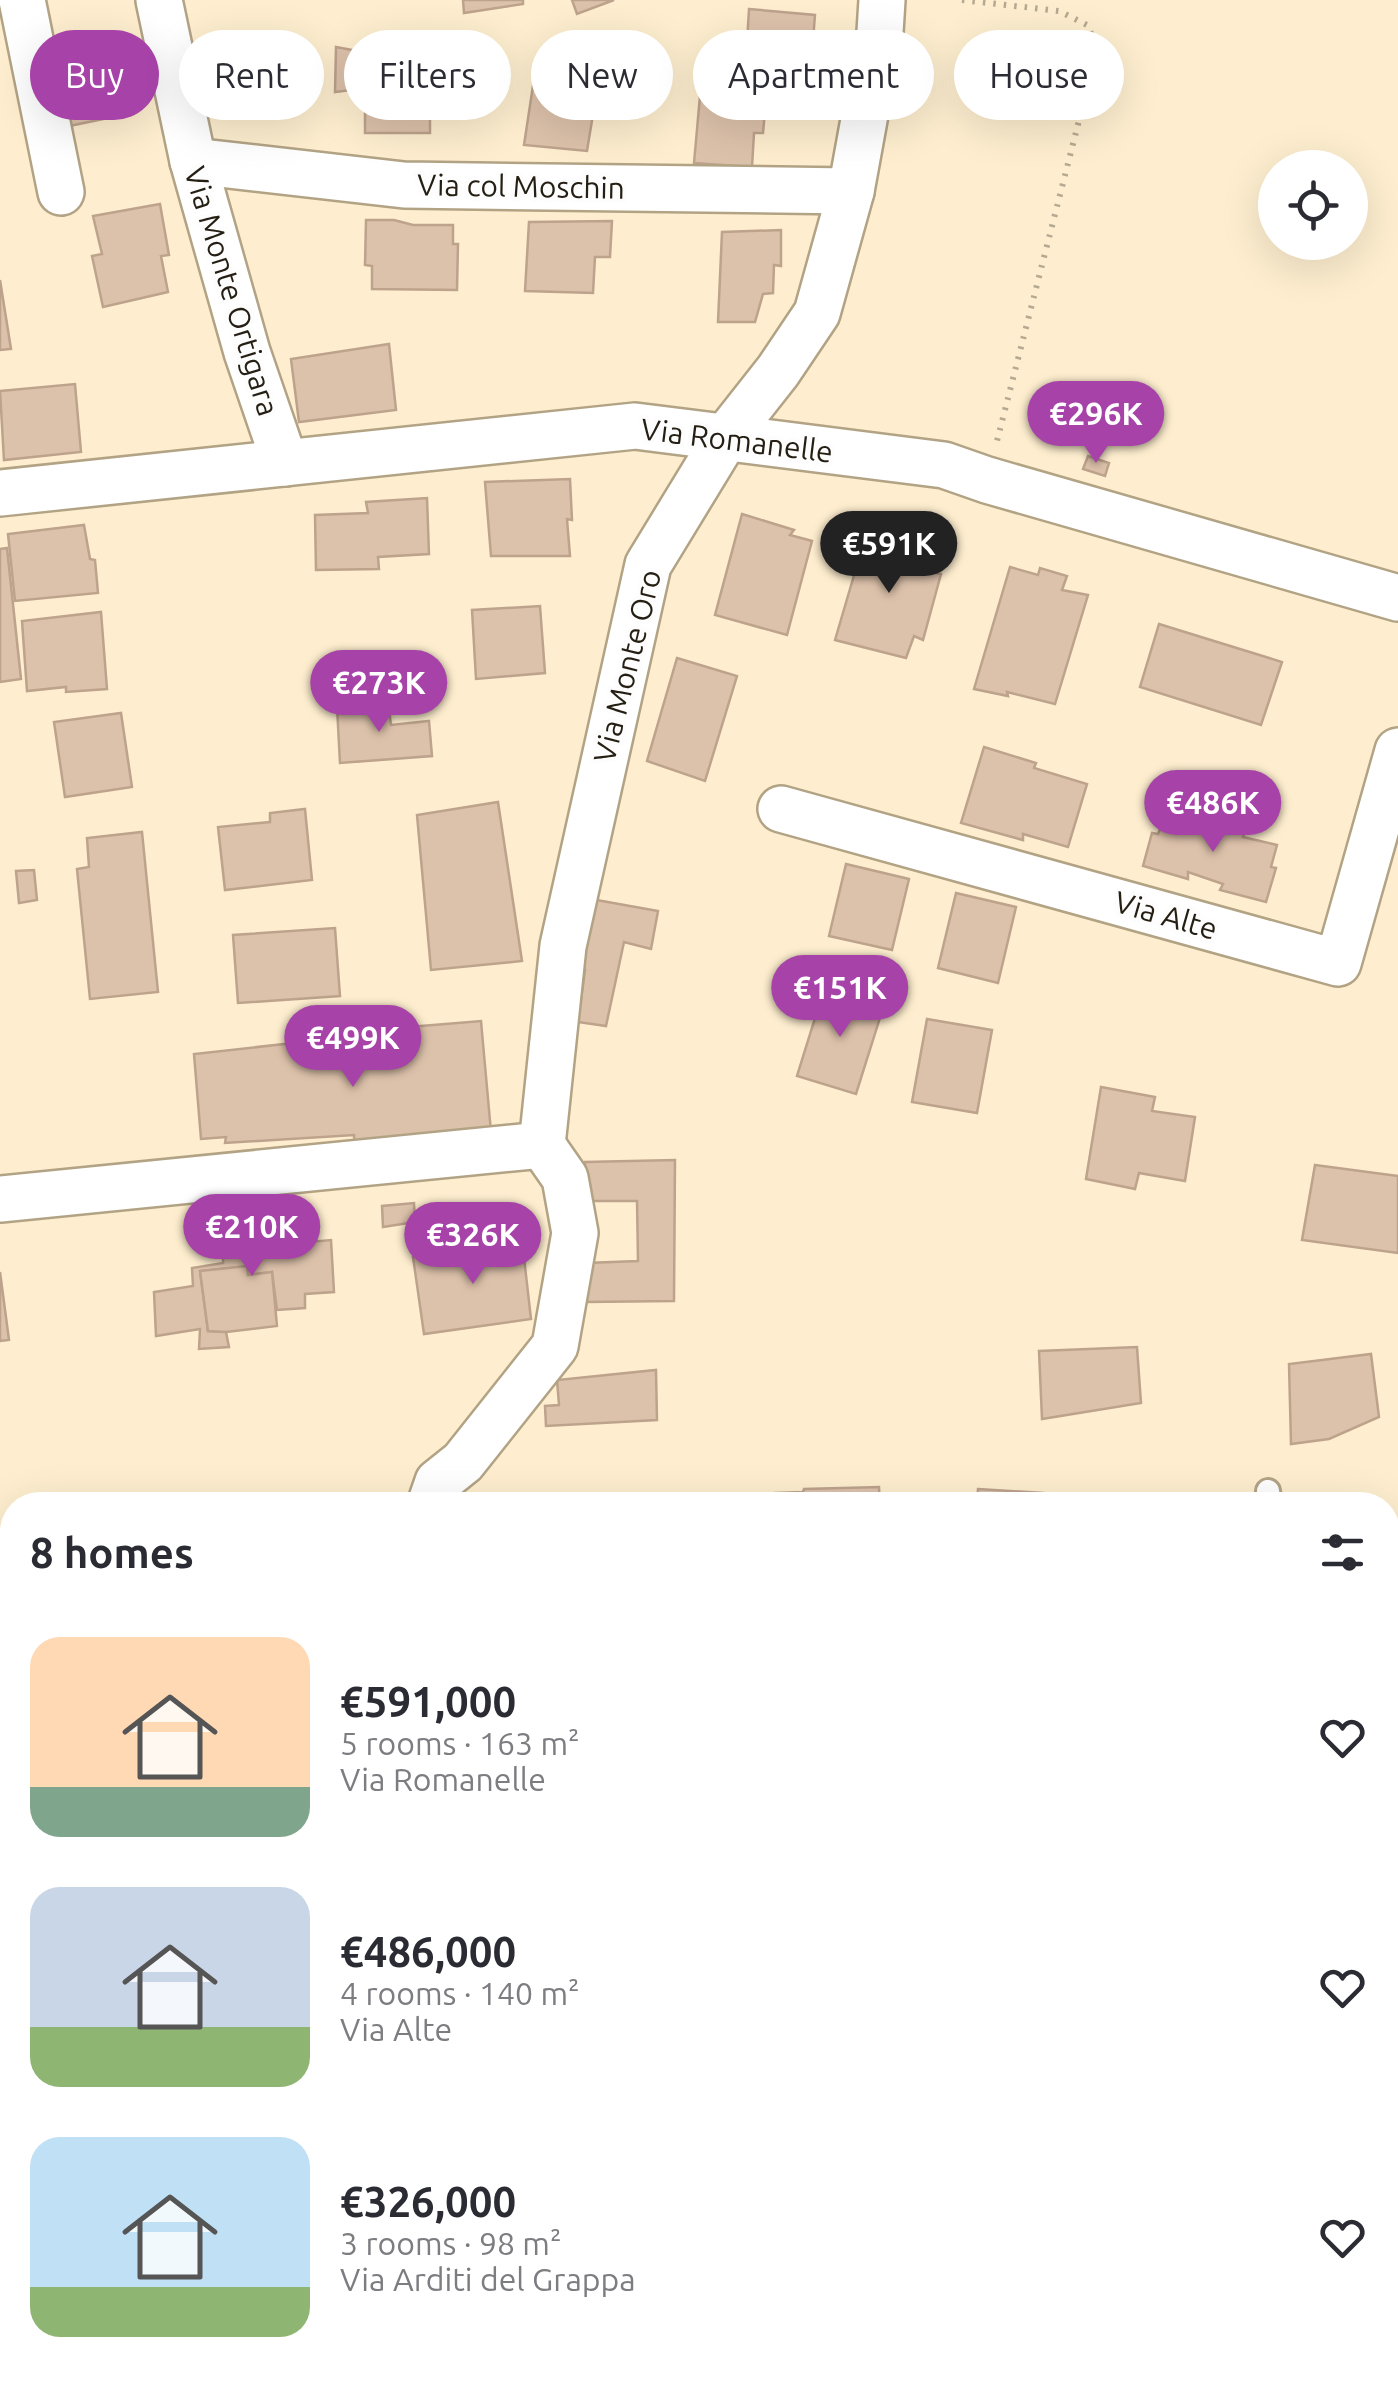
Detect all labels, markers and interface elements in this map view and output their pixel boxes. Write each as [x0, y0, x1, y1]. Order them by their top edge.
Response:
chip: Buy [30, 30, 159, 120]
chip: Rent [179, 30, 324, 120]
chip: Filters [344, 30, 511, 120]
chip: New [531, 30, 673, 120]
chip: Apartment [693, 30, 934, 120]
chip: House [954, 30, 1124, 120]
map controls [1258, 150, 1368, 260]
button: locate [1258, 150, 1368, 260]
street label: Via Monte Ortigara [178, 162, 286, 420]
street label: Via col Moschin [417, 167, 625, 205]
pin: €296K [1026, 381, 1166, 466]
text: €296K [1049, 395, 1143, 431]
street label: Via Romanelle [639, 411, 835, 469]
pin: €591K [819, 511, 959, 596]
text: €591K [842, 525, 936, 561]
street label: Via Monte Oro [587, 566, 667, 766]
pin: €273K [309, 650, 449, 735]
text: €273K [332, 664, 426, 700]
pin: €486K [1143, 770, 1283, 855]
text: €486K [1166, 784, 1260, 820]
street label: Via Alte [1111, 884, 1221, 946]
pin: €151K [770, 955, 910, 1040]
text: €151K [793, 969, 887, 1005]
pin: €499K [283, 1005, 423, 1090]
text: €499K [306, 1019, 400, 1055]
pin: €210K [182, 1194, 322, 1279]
pin: €326K [403, 1202, 543, 1287]
text: €210K [205, 1208, 299, 1244]
text: €326K [426, 1216, 520, 1252]
icon: filters [1315, 1525, 1370, 1580]
text: 8 homes [30, 1529, 194, 1576]
icon: home [110, 1677, 230, 1797]
text: €591,000 [340, 1678, 516, 1725]
icon: heart [1315, 1710, 1370, 1765]
text: 5 rooms · 163 m² [340, 1725, 580, 1761]
text: Via Romanelle [340, 1761, 546, 1797]
icon: home [110, 1927, 230, 2047]
text: €486,000 [340, 1928, 516, 1975]
icon: heart [1315, 1960, 1370, 2015]
text: 4 rooms · 140 m² [340, 1975, 580, 2011]
text: Via Alte [340, 2011, 452, 2047]
icon: home [110, 2177, 230, 2297]
text: €326,000 [340, 2178, 516, 2225]
icon: heart [1315, 2210, 1370, 2265]
text: 3 rooms · 98 m² [340, 2225, 561, 2261]
text: Via Arditi del Grappa [340, 2261, 636, 2297]

